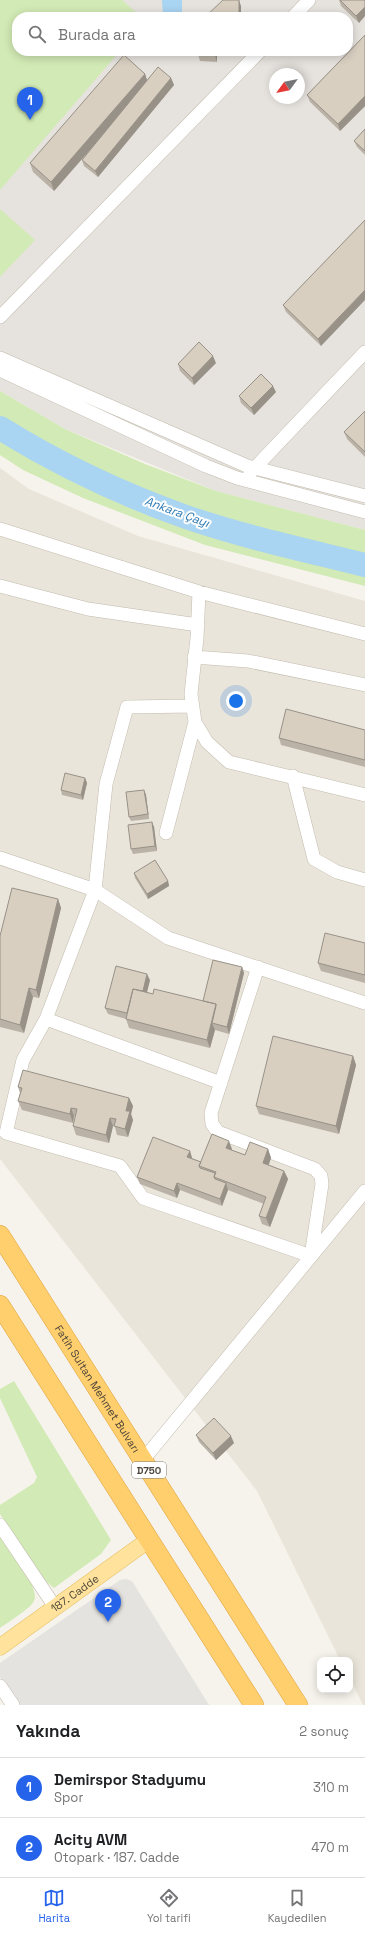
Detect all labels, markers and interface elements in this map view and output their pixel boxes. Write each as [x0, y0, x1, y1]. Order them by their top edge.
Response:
search box [12, 12, 353, 56]
icon: search [26, 23, 48, 45]
text: Burada ara [58, 25, 136, 44]
north arrow [269, 68, 305, 104]
pin: 1 [17, 87, 43, 120]
water label: Ankara Çayı [143, 493, 212, 531]
your location [226, 691, 246, 711]
street label: Fatih Sultan Mehmet Bulvarı [52, 1322, 143, 1455]
road number: D750 [132, 1462, 166, 1478]
street label: 187. Cadde [48, 1571, 101, 1615]
pin: 2 [95, 1589, 121, 1622]
map controls [317, 1657, 353, 1693]
button: locate [317, 1657, 353, 1693]
text: Yakında [16, 1720, 80, 1742]
text: 2 sonuç [299, 1723, 349, 1740]
text: Demirspor Stadyumu [54, 1770, 206, 1789]
text: 1 [26, 1779, 32, 1796]
text: 310 m [313, 1779, 349, 1796]
text: Spor [54, 1789, 83, 1806]
text: Acity AVM [54, 1830, 127, 1849]
text: 2 [25, 1839, 33, 1856]
text: 470 m [311, 1839, 349, 1856]
text: Otopark · 187. Cadde [54, 1849, 179, 1866]
tab: Harita [38, 1887, 70, 1925]
tab: Yol tarifi [147, 1887, 191, 1925]
tab: Kaydedilen [268, 1887, 327, 1925]

